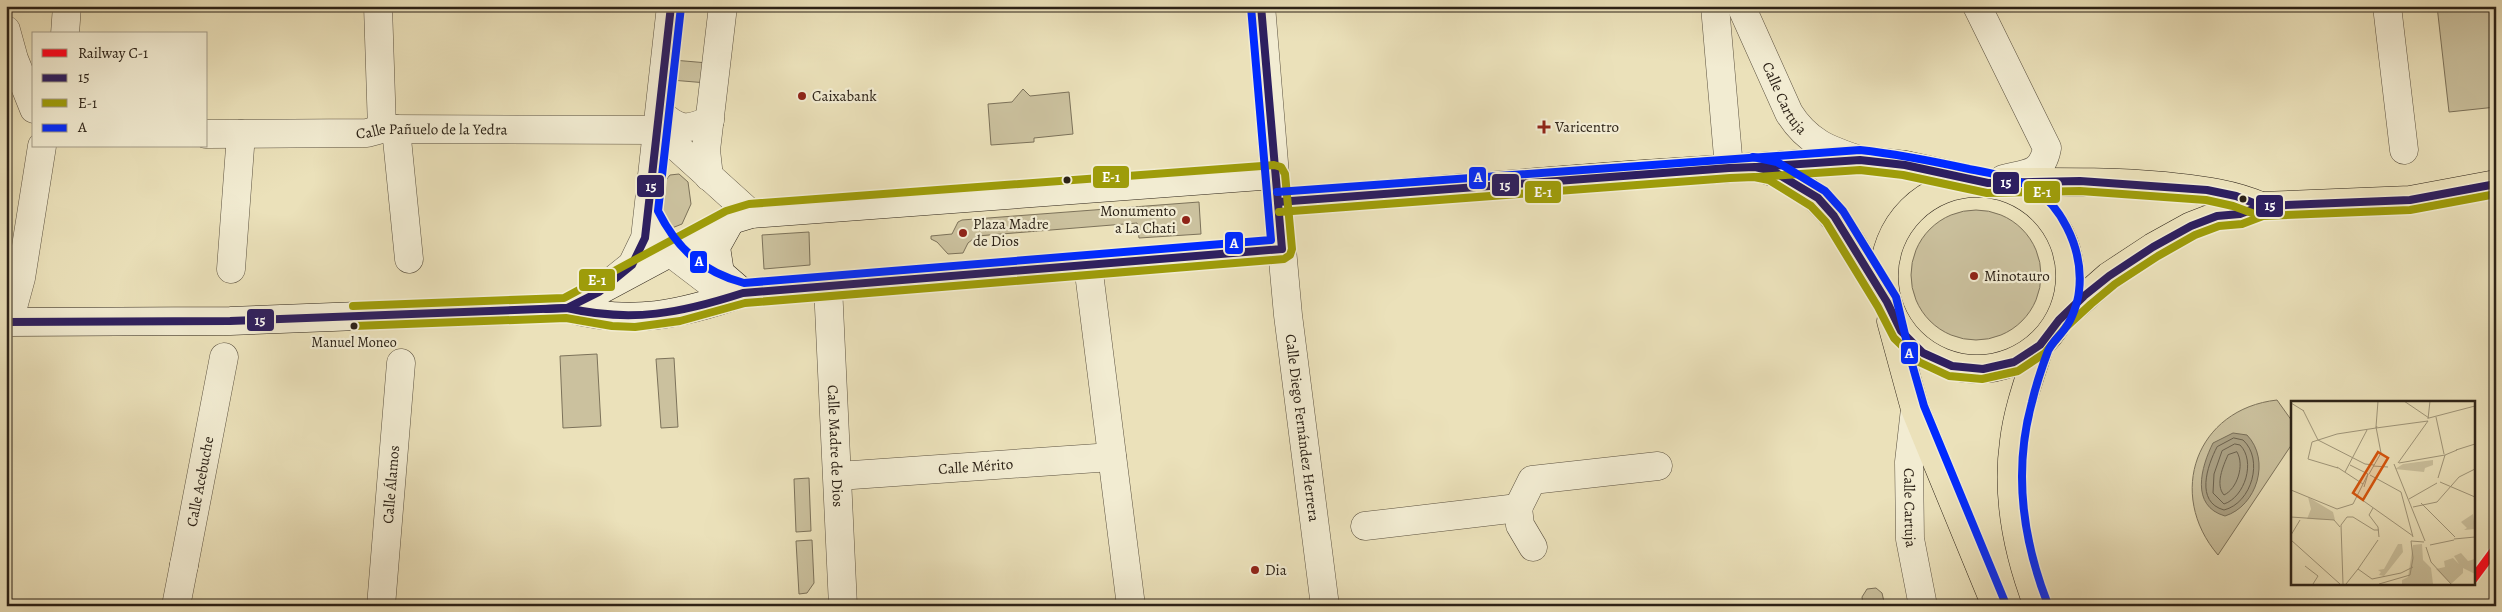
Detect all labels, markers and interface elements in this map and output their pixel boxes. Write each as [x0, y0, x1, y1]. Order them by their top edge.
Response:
legend [32, 32, 208, 148]
text: Railway C-1 [78, 43, 148, 63]
street label: Calle Cartuja [1757, 59, 1811, 139]
text: 15 [78, 67, 90, 87]
place label: Caixabank [812, 86, 877, 106]
marker: Caixabank [796, 90, 808, 102]
text: E-1 [78, 93, 97, 113]
text: A [77, 117, 87, 137]
place label: Varicentro [1554, 117, 1619, 137]
street label: Calle Pañuelo de la Yedra [356, 119, 508, 143]
marker: Varicentro [1537, 120, 1551, 134]
line badge: E-1 [1092, 165, 1130, 189]
line badge: A [1468, 166, 1487, 190]
text: E-1 [1102, 168, 1120, 187]
text: A [1473, 168, 1483, 187]
line badge: 15 [1992, 171, 2020, 195]
line badge: 15 [1491, 173, 1520, 197]
text: 15 [2001, 173, 2012, 192]
line badge: 15 [636, 174, 665, 198]
unlabelled marker [1062, 175, 1072, 185]
text: 15 [1500, 176, 1511, 195]
text: 15 [646, 177, 657, 196]
line badge: E-1 [1524, 180, 1562, 204]
line badge: E-1 [2023, 180, 2061, 204]
text: E-1 [1534, 183, 1552, 202]
text: E-1 [2033, 183, 2051, 202]
unlabelled marker [2238, 194, 2248, 204]
line badge: 15 [2255, 194, 2284, 218]
text: 15 [2265, 196, 2276, 215]
place label: Monumento a La Chati [1100, 201, 1176, 238]
place label: Plaza Madre de Dios [973, 214, 1049, 251]
marker: Monumento a La Chati [1180, 214, 1192, 226]
marker: Plaza Madre de Dios [957, 227, 969, 239]
line badge: A [1224, 231, 1244, 255]
text: A [1229, 234, 1239, 253]
line badge: A [689, 250, 708, 274]
text: A [694, 252, 704, 271]
place label: Minotauro [1984, 266, 2050, 286]
line badge: E-1 [578, 268, 616, 292]
marker: Minotauro [1968, 270, 1980, 282]
text: E-1 [588, 271, 606, 290]
line badge: 15 [246, 308, 275, 332]
text: 15 [255, 311, 266, 330]
marker: Manuel Moneo [349, 321, 359, 331]
place label: Manuel Moneo [311, 333, 397, 352]
street label: Calle Diego Fernández Herrera [1281, 333, 1324, 523]
line badge: A [1900, 341, 1919, 365]
text: A [1904, 344, 1914, 363]
street label: Calle Madre de Dios [823, 384, 848, 507]
inset map [2291, 401, 2474, 584]
street label: Calle Acebuche [182, 434, 219, 528]
street label: Calle Álamos [378, 444, 404, 524]
street label: Calle Mérito [938, 454, 1014, 479]
street label: Calle Cartuja [1899, 468, 1921, 549]
place label: Dia [1265, 560, 1287, 580]
marker: Dia [1249, 564, 1261, 576]

